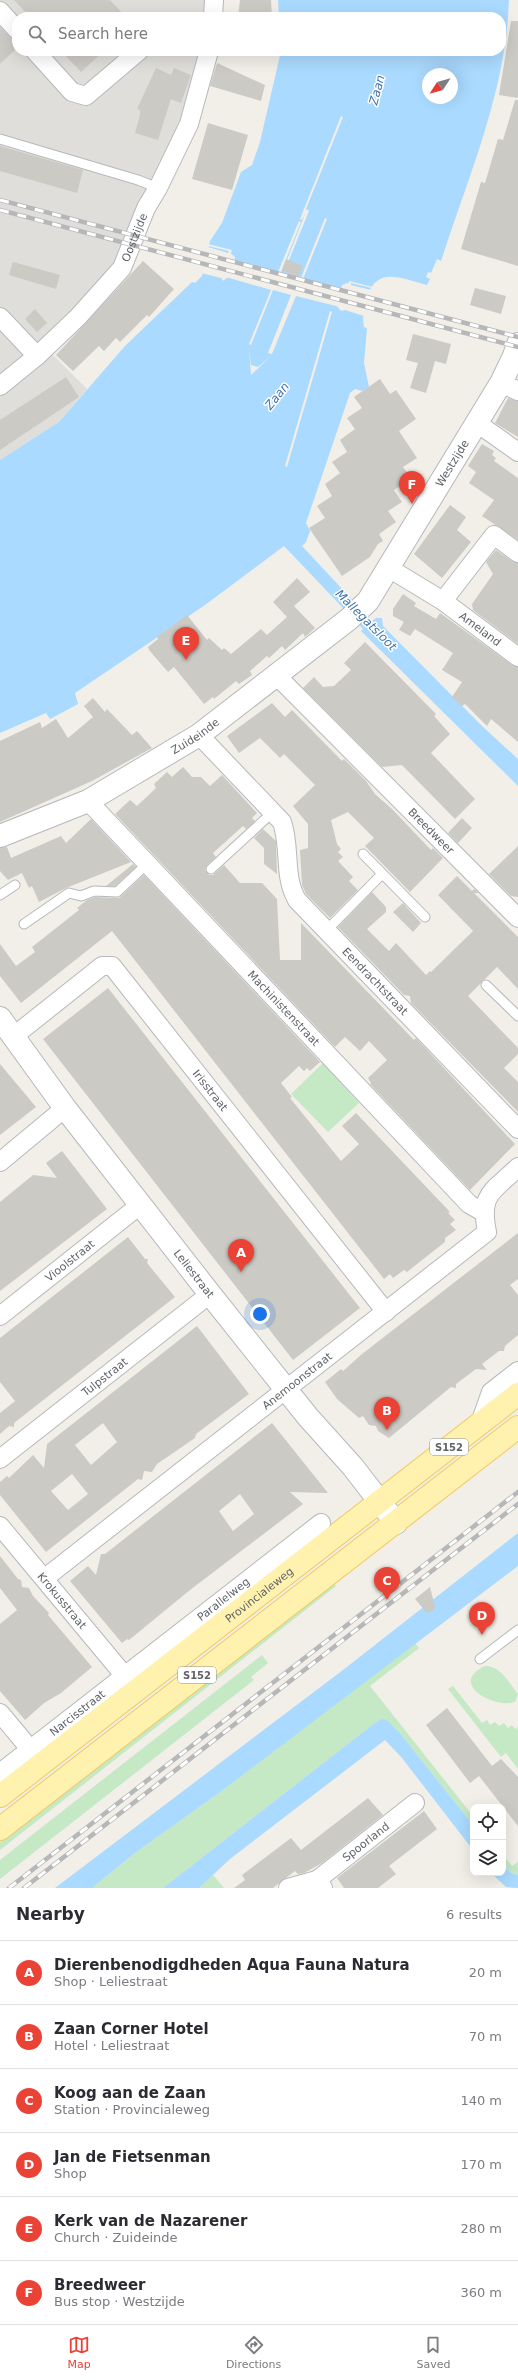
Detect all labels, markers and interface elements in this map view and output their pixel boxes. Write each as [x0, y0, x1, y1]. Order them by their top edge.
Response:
search box [12, 12, 506, 56]
icon: search [26, 23, 48, 45]
text: Search here [58, 25, 148, 43]
north arrow [422, 68, 458, 104]
water label: Zaan [366, 73, 388, 108]
street label: Oostzijde [119, 211, 150, 264]
water label: Zaan [261, 380, 292, 413]
street label: Westzijde [433, 437, 472, 489]
pin: F [399, 471, 425, 504]
water label: Mallegatsloot [333, 587, 400, 654]
street label: Ameland [457, 609, 503, 649]
pin: E [173, 627, 199, 660]
street label: Zuideinde [169, 716, 222, 757]
street label: Breedweer [405, 806, 457, 857]
street label: Eendrachtstraat [339, 945, 411, 1018]
street label: Machinistenstraat [245, 968, 323, 1049]
street label: Irisstraat [190, 1067, 231, 1114]
street label: Vioolstraat [43, 1237, 98, 1285]
pin: A [228, 1239, 254, 1272]
street label: Leliestraat [171, 1247, 217, 1301]
your location [250, 1304, 270, 1324]
street label: Anemoonstraat [260, 1349, 335, 1412]
street label: Tulpstraat [79, 1355, 131, 1400]
pin: B [374, 1397, 400, 1430]
road number: S152 [430, 1439, 468, 1455]
street label: Provincialeweg [223, 1565, 296, 1626]
pin: C [374, 1567, 400, 1600]
street label: Krokusstraat [34, 1570, 89, 1632]
street label: Parallelweg [195, 1575, 252, 1624]
pin: D [469, 1602, 495, 1635]
road number: S152 [178, 1667, 216, 1683]
street label: Narcisstraat [47, 1687, 108, 1739]
map controls [470, 1804, 506, 1876]
button: locate [470, 1804, 506, 1840]
street label: Spoorland [340, 1820, 392, 1864]
button: layers [470, 1840, 506, 1876]
text: Nearby [16, 1904, 85, 1924]
text: 6 results [446, 1907, 502, 1922]
text: Dierenbenodigdheden Aqua Fauna Natura [54, 1956, 410, 1974]
text: A [24, 1965, 34, 1980]
text: 20 m [469, 1965, 502, 1980]
text: Shop · Leliestraat [54, 1974, 168, 1989]
text: Zaan Corner Hotel [54, 2020, 209, 2038]
text: B [24, 2029, 34, 2044]
text: 70 m [469, 2029, 502, 2044]
text: Hotel · Leliestraat [54, 2038, 169, 2053]
text: Koog aan de Zaan [54, 2084, 206, 2102]
text: C [24, 2093, 34, 2108]
text: 140 m [460, 2093, 502, 2108]
text: Station · Provincialeweg [54, 2102, 210, 2117]
text: Jan de Fietsenman [54, 2148, 211, 2166]
text: D [24, 2157, 34, 2172]
text: 170 m [460, 2157, 502, 2172]
text: Shop [54, 2166, 87, 2181]
text: Kerk van de Nazarener [54, 2212, 247, 2230]
text: E [25, 2221, 33, 2236]
text: 280 m [460, 2221, 502, 2236]
text: Church · Zuideinde [54, 2230, 178, 2245]
text: Breedweer [54, 2276, 146, 2294]
text: F [25, 2285, 33, 2300]
text: 360 m [460, 2285, 502, 2300]
text: Bus stop · Westzijde [54, 2294, 185, 2309]
tab: Map [68, 2334, 91, 2371]
tab: Directions [226, 2334, 281, 2371]
tab: Saved [416, 2334, 450, 2371]

